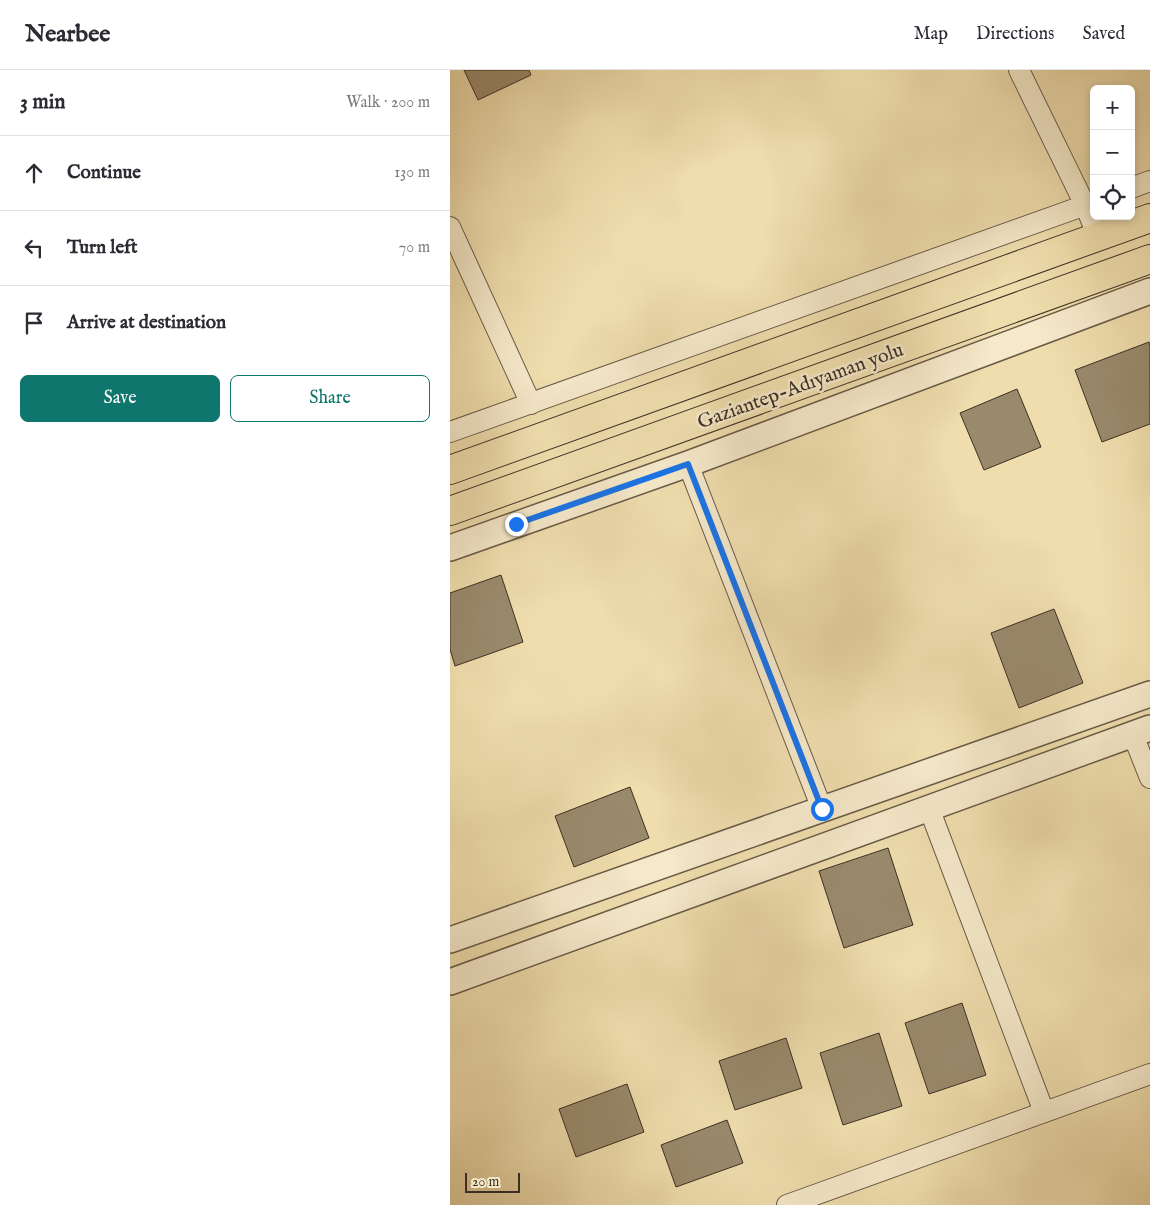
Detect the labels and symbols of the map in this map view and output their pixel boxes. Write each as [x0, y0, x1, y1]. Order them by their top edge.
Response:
street label: Gaziantep-Adıyaman yolu [694, 337, 907, 435]
route end [505, 513, 528, 536]
route start [811, 798, 834, 821]
scale bar [465, 1170, 520, 1193]

